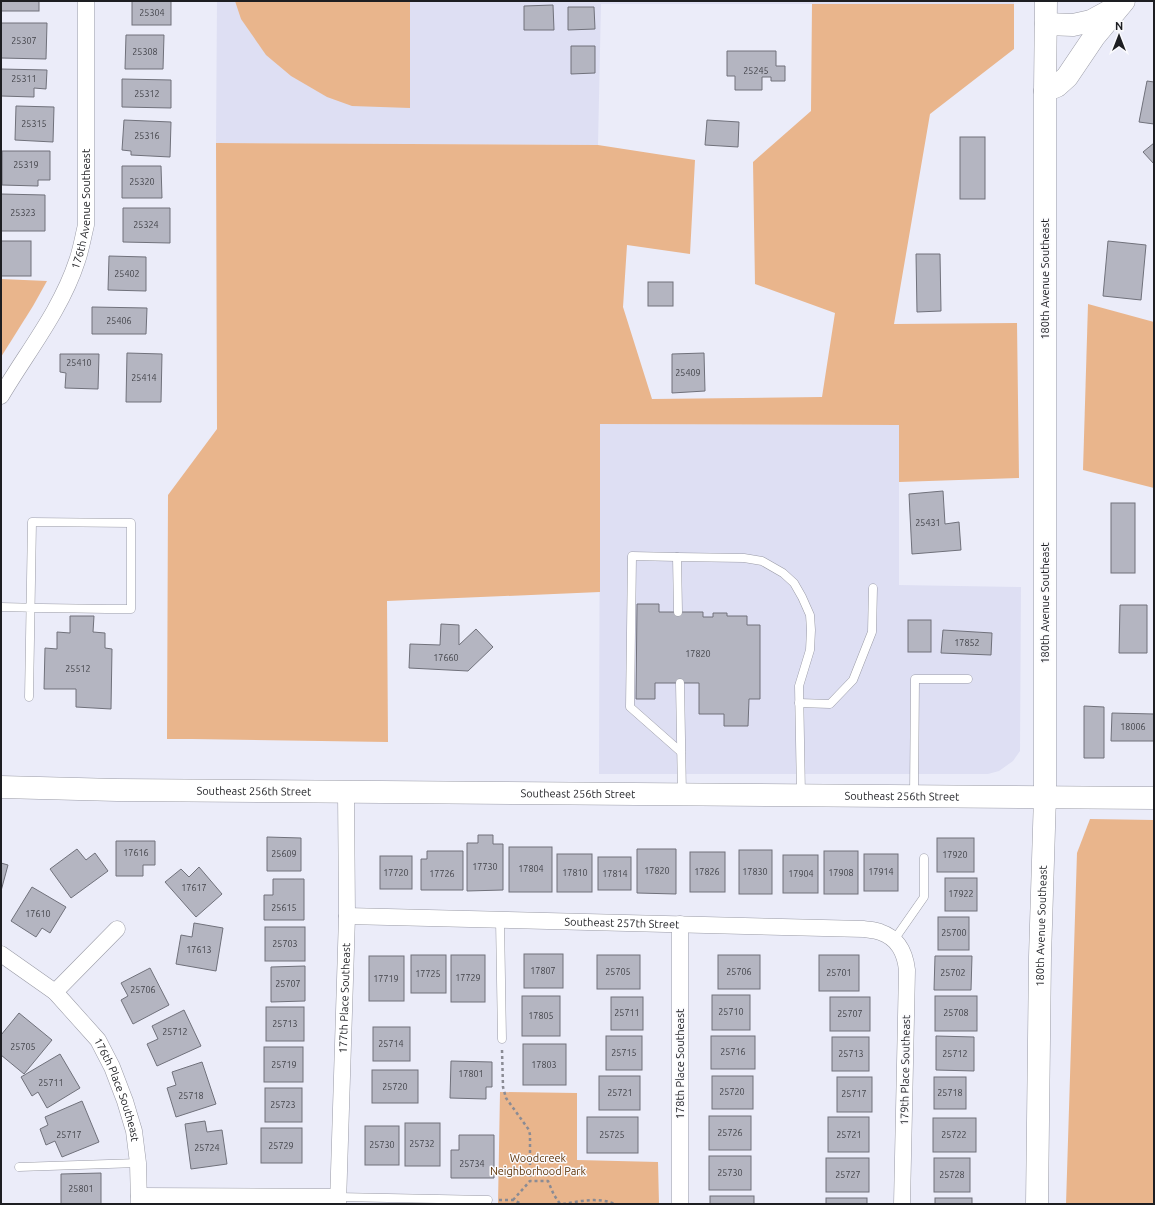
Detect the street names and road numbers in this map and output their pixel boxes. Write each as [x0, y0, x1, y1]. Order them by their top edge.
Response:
street label: 176th Avenue Southeast [69, 148, 92, 271]
street label: 180th Avenue Southeast [1039, 218, 1051, 340]
street label: 180th Avenue Southeast [1039, 542, 1051, 664]
street label: Southeast 256th Street [196, 785, 312, 798]
street label: Southeast 256th Street [520, 787, 636, 800]
street label: Southeast 256th Street [844, 790, 960, 803]
street label: 180th Avenue Southeast [1034, 865, 1049, 987]
street label: Southeast 257th Street [564, 915, 680, 930]
street label: 177th Place Southeast [337, 942, 352, 1054]
street label: 178th Place Southeast [674, 1008, 686, 1119]
street label: 179th Place Southeast [898, 1014, 912, 1125]
street label: 176th Place Southeast [92, 1036, 141, 1143]

